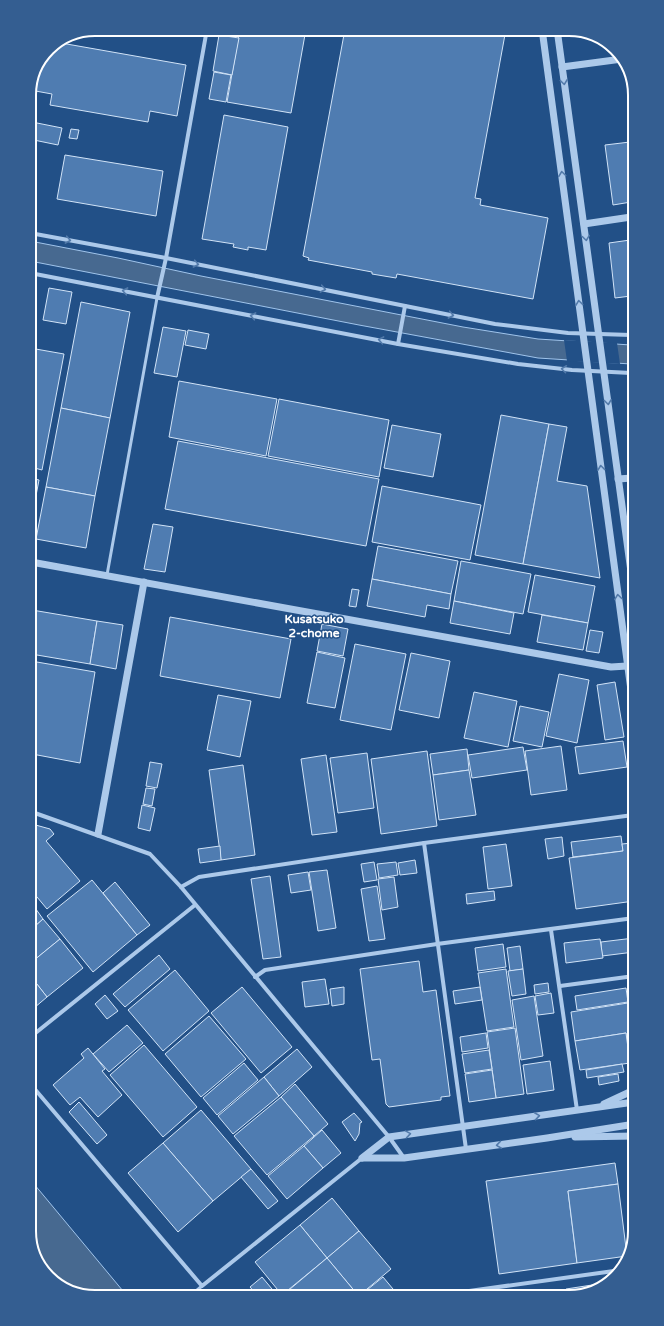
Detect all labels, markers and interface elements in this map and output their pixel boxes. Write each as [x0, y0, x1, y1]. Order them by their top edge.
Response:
one-way arrow [559, 79, 568, 85]
one-way arrow [558, 171, 567, 177]
one-way arrow [65, 235, 71, 244]
one-way arrow [581, 235, 590, 241]
one-way arrow [193, 260, 199, 268]
one-way arrow [320, 285, 326, 293]
one-way arrow [122, 288, 129, 296]
one-way arrow [575, 300, 584, 306]
one-way arrow [448, 310, 454, 319]
one-way arrow [250, 312, 256, 321]
one-way arrow [378, 337, 384, 345]
one-way arrow [561, 365, 568, 374]
one-way arrow [603, 399, 612, 405]
one-way arrow [597, 465, 606, 471]
one-way arrow [614, 594, 623, 600]
district label: Kusatsuko 2-chome [284, 612, 344, 640]
one-way arrow [533, 1112, 540, 1121]
one-way arrow [405, 1130, 411, 1139]
one-way arrow [496, 1140, 502, 1149]

